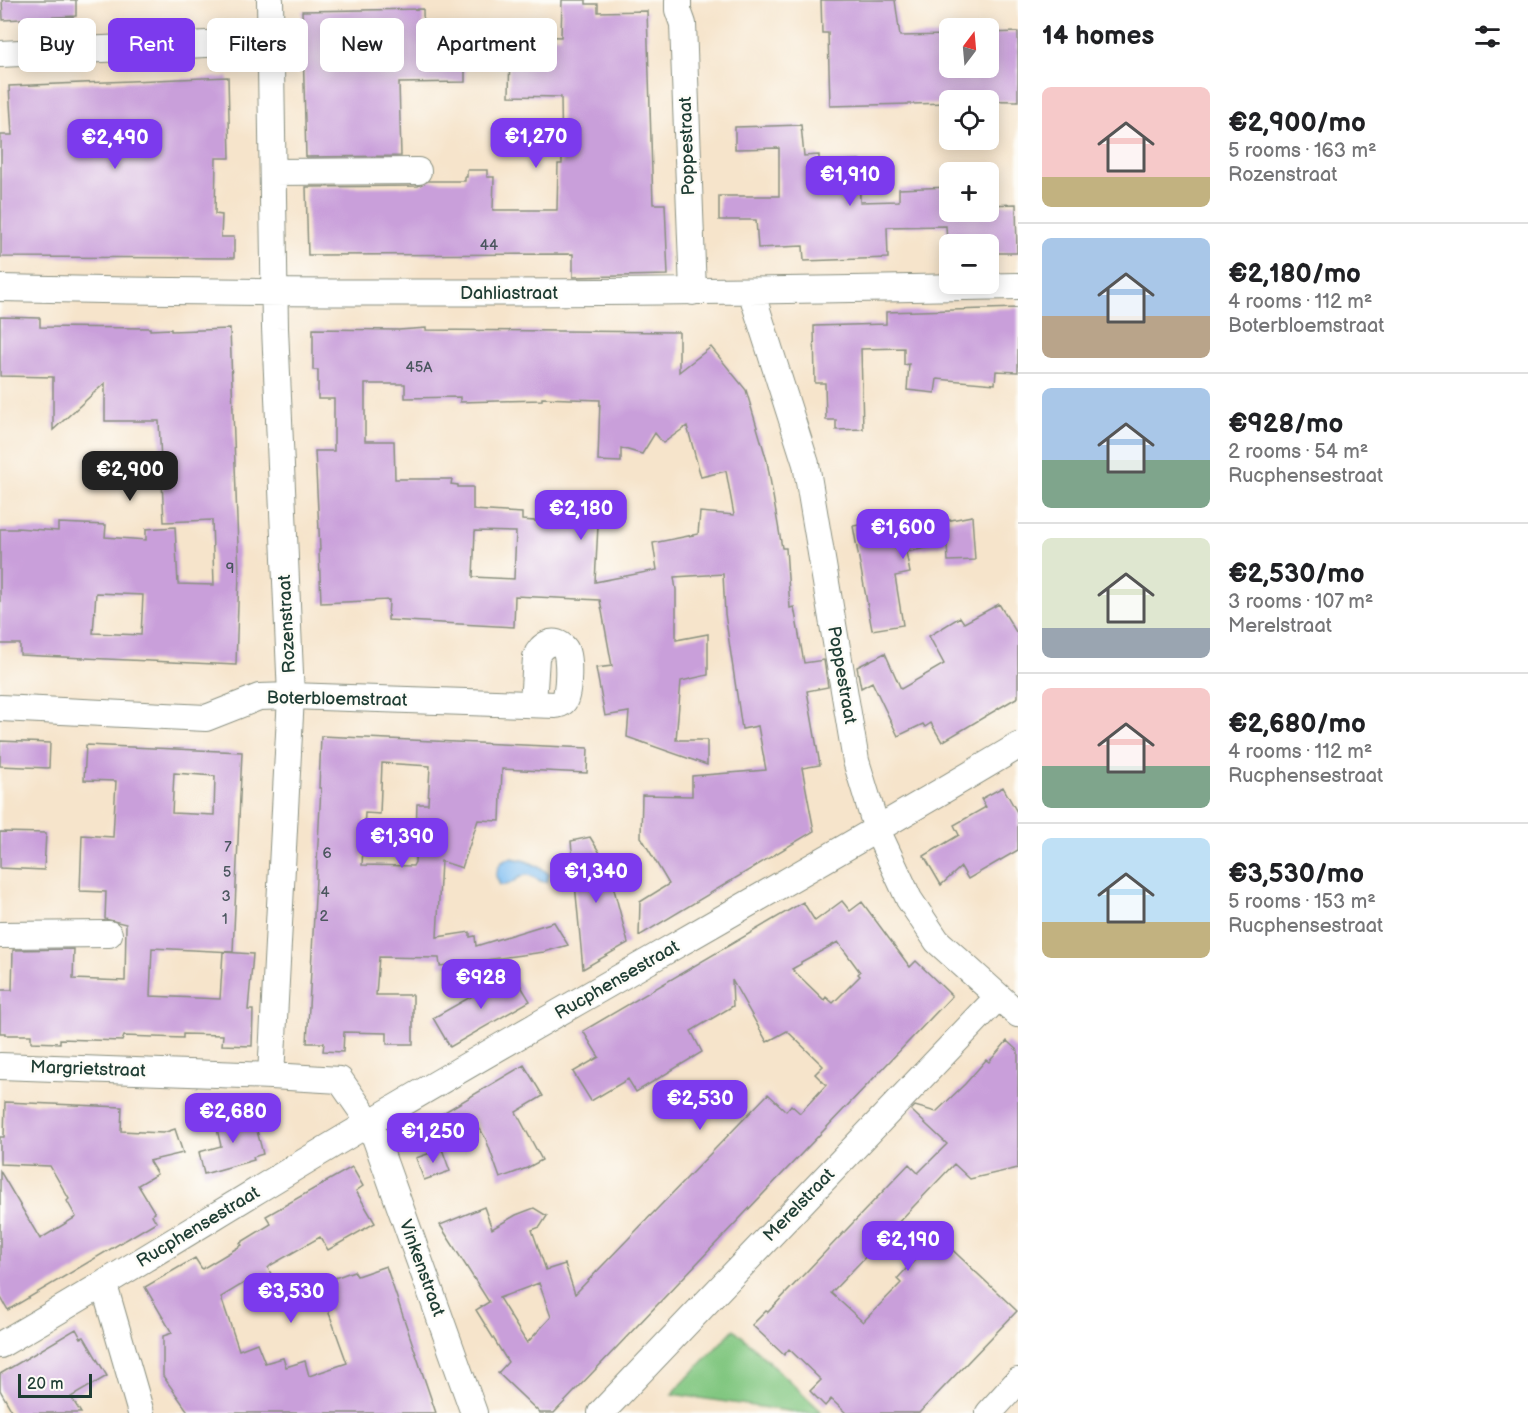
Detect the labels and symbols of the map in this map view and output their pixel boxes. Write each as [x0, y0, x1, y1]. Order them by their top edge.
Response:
north arrow [939, 18, 999, 78]
street label: Poppestraat [675, 96, 699, 196]
pin: €1,270 [487, 118, 585, 169]
pin: €2,490 [66, 119, 164, 170]
pin: €1,910 [801, 156, 899, 207]
house number: 44 [480, 236, 498, 255]
street label: Dahliastraat [460, 283, 558, 304]
house number: 45A [406, 358, 433, 377]
pin: €2,900 [81, 451, 179, 502]
pin: €2,180 [532, 490, 630, 541]
pin: €1,600 [854, 509, 952, 560]
house number: 9 [226, 559, 234, 578]
street label: Rozenstraat [274, 574, 300, 674]
street label: Poppestraat [823, 624, 861, 726]
street label: Boterbloemstraat [266, 687, 408, 711]
pin: €1,390 [353, 818, 451, 869]
house number: 7 [224, 838, 232, 857]
house number: 6 [322, 844, 332, 863]
pin: €1,340 [547, 853, 645, 904]
house number: 5 [223, 863, 231, 882]
house number: 4 [320, 883, 330, 902]
house number: 3 [221, 887, 231, 906]
house number: 2 [320, 907, 329, 926]
house number: 1 [222, 910, 228, 929]
street label: Rucphensestraat [551, 936, 683, 1024]
pin: €928 [445, 959, 517, 1010]
street label: Margrietstraat [30, 1056, 147, 1082]
pin: €2,530 [651, 1080, 749, 1131]
pin: €2,680 [184, 1093, 282, 1144]
pin: €1,250 [384, 1113, 482, 1164]
street label: Merelstraat [759, 1164, 839, 1246]
street label: Rucphensestraat [133, 1182, 264, 1272]
street label: Vinkenstraat [395, 1217, 449, 1320]
pin: €2,190 [859, 1221, 957, 1272]
pin: €3,530 [242, 1273, 340, 1324]
scale bar [18, 1371, 92, 1398]

